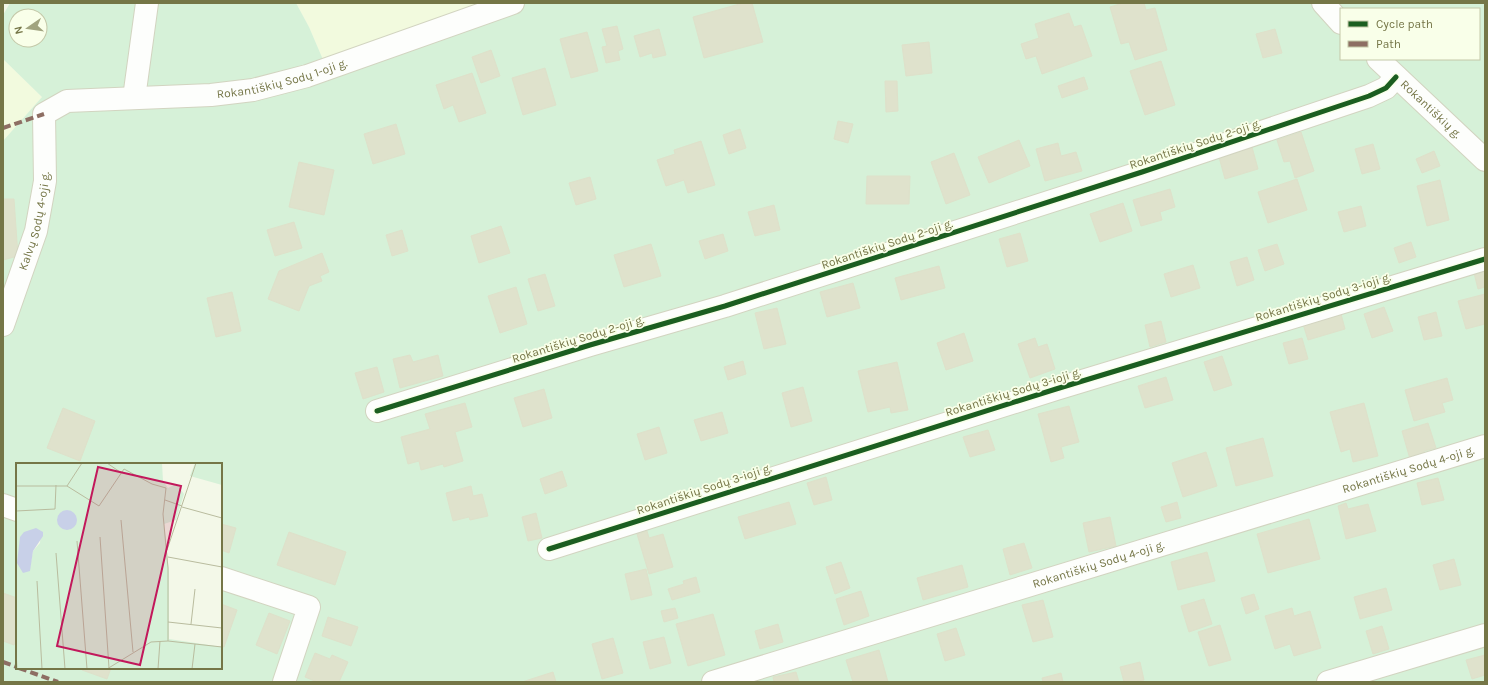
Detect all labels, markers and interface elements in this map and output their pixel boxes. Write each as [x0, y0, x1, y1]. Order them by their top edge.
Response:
north arrow [8, 8, 48, 48]
legend [1340, 8, 1480, 60]
text: Cycle path [1376, 17, 1433, 31]
text: N [12, 25, 26, 35]
text: Path [1376, 37, 1401, 51]
street label: Rokantiškių Sodų 1-oji g. [216, 55, 349, 101]
street label: Rokantiškių g. [1398, 77, 1464, 141]
street label: Rokantiškių Sodų 2-oji g. [1128, 116, 1262, 172]
street label: Kalvų Sodų 4-oji g. [16, 172, 52, 272]
street label: Rokantiškių Sodų 2-oji g. [820, 216, 954, 272]
street label: Rokantiškių Sodų 3-ioji g. [1254, 270, 1392, 324]
street label: Rokantiškių Sodų 2-oji g. [510, 312, 646, 366]
street label: Rokantiškių Sodų 3-ioji g. [944, 365, 1082, 419]
street label: Rokantiškių Sodų 4-oji g. [1341, 443, 1476, 496]
street label: Rokantiškių Sodų 3-ioji g. [635, 461, 773, 517]
inset map [16, 463, 222, 669]
street label: Rokantiškių Sodų 4-oji g. [1031, 537, 1166, 591]

